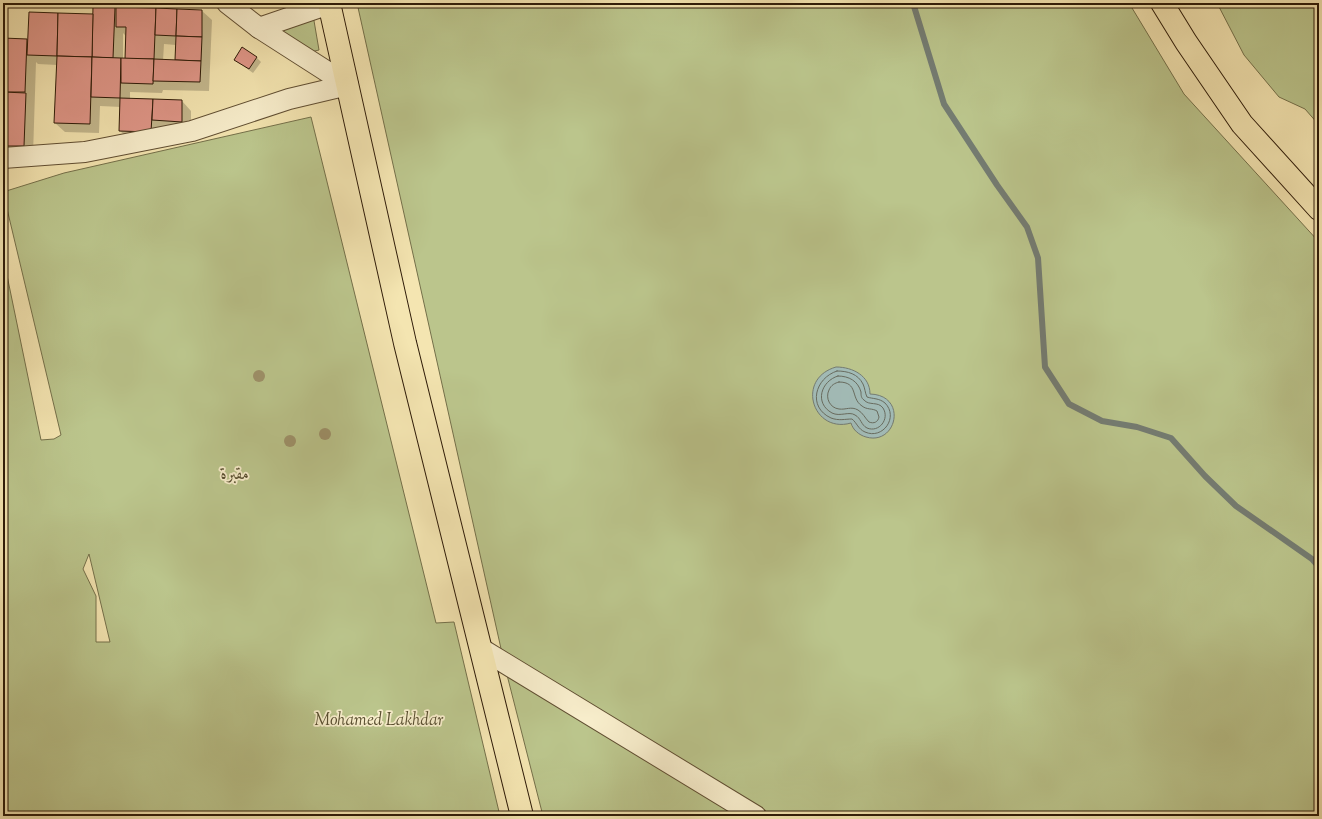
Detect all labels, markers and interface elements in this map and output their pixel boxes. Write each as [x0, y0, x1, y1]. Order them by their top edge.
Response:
park label: مقبرة [220, 463, 249, 487]
park label: Mohamed Lakhdar [314, 709, 444, 733]

